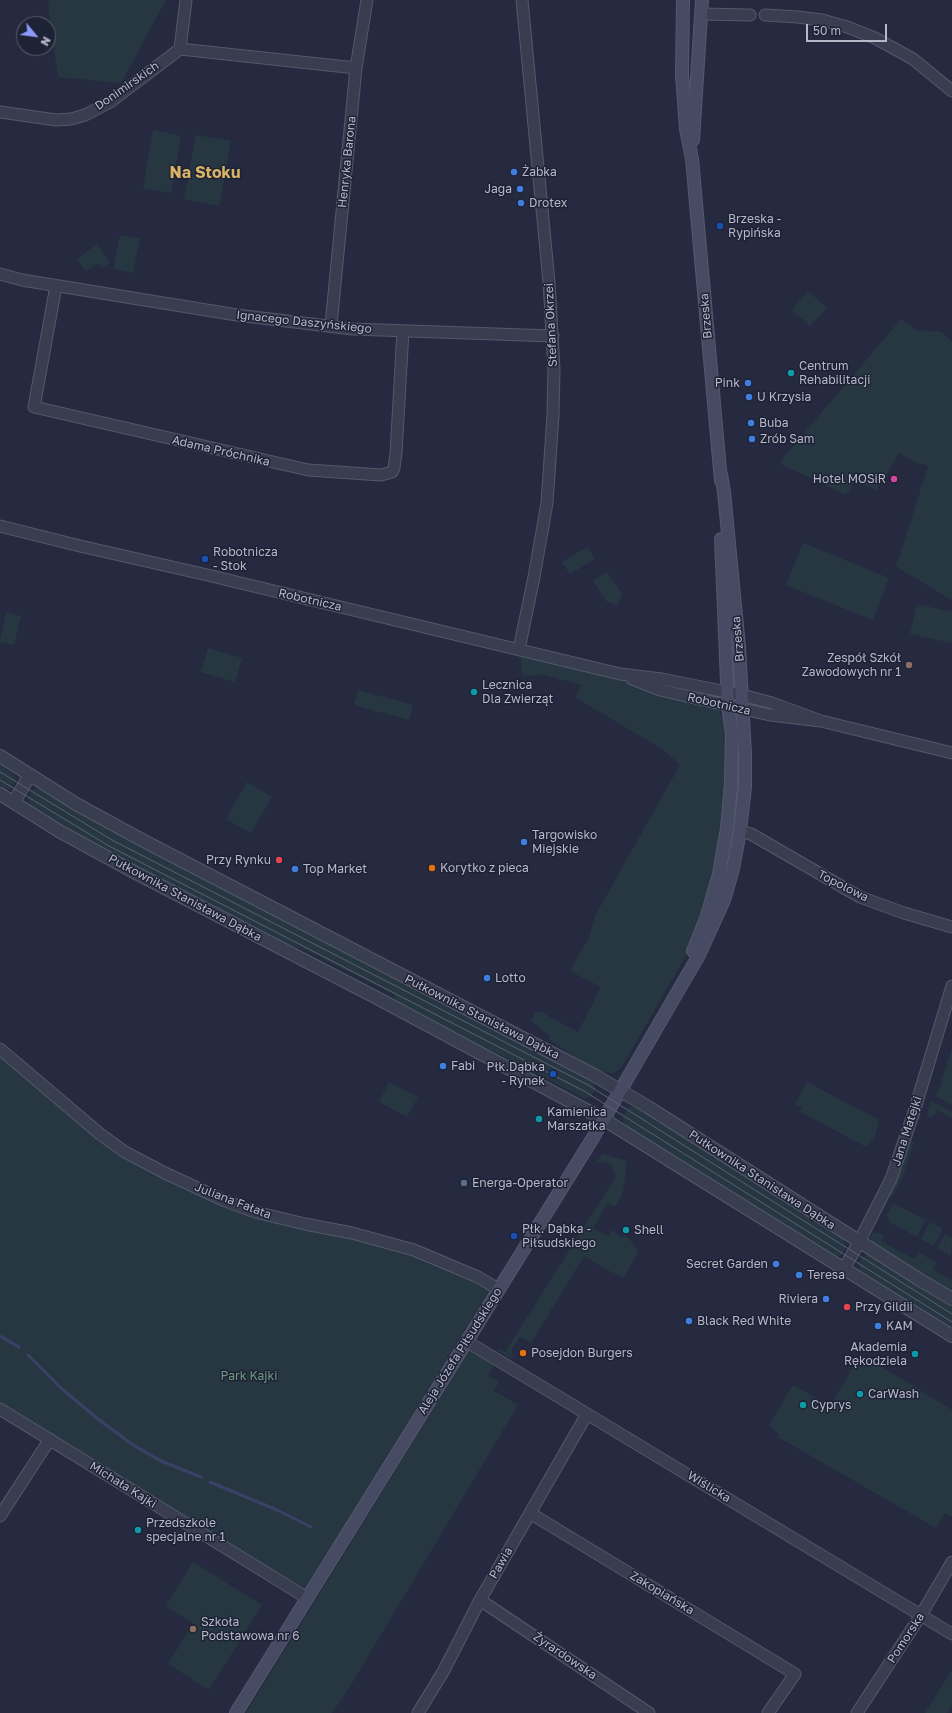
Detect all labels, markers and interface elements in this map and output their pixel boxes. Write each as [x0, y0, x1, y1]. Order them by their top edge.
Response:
north arrow [16, 16, 56, 56]
scale bar [808, 16, 889, 42]
text: 50 m [813, 23, 841, 38]
text: N [38, 35, 54, 48]
street label: Donimirskich [92, 59, 162, 113]
street label: Henryka Barona [335, 115, 359, 209]
district label: Na Stoku [170, 163, 240, 183]
place label: Żabka [522, 165, 557, 179]
marker: Żabka [509, 167, 519, 177]
place label: Jaga [484, 182, 512, 196]
marker: Jaga [515, 184, 525, 194]
place label: Drotex [529, 196, 567, 210]
marker: Drotex [516, 198, 526, 208]
place label: Brzeska - Rypińska [728, 212, 781, 240]
marker: Brzeska - Rypińska [715, 221, 725, 231]
street label: Stefana Okrzei [542, 283, 560, 367]
street label: Brzeska [697, 293, 715, 339]
street label: Ignacego Daszyńskiego [236, 308, 372, 336]
place label: Centrum Rehabilitacji [799, 359, 870, 387]
marker: Centrum Rehabilitacji [786, 368, 796, 378]
place label: Pink [715, 376, 740, 390]
marker: Pink [743, 378, 753, 388]
place label: U Krzysia [757, 390, 811, 404]
marker: U Krzysia [744, 392, 754, 402]
place label: Buba [759, 416, 788, 430]
marker: Buba [746, 418, 756, 428]
place label: Zrób Sam [760, 432, 814, 446]
street label: Adama Próchnika [171, 433, 271, 469]
marker: Zrób Sam [747, 434, 757, 444]
place label: Hotel MOSiR [813, 472, 886, 486]
marker: Hotel MOSiR [889, 474, 899, 484]
place label: Robotnicza - Stok [213, 545, 278, 573]
marker: Robotnicza - Stok [200, 554, 210, 564]
street label: Robotnicza [277, 586, 343, 614]
street label: Brzeska [729, 616, 747, 662]
place label: Zespół Szkół Zawodowych nr 1 [802, 651, 901, 679]
marker: Zespół Szkół Zawodowych nr 1 [904, 660, 914, 670]
place label: Lecznica Dla Zwierząt [482, 678, 553, 706]
marker: Lecznica Dla Zwierząt [469, 687, 479, 697]
street label: Robotnicza [686, 690, 752, 718]
place label: Targowisko Miejskie [532, 828, 597, 856]
marker: Targowisko Miejskie [519, 837, 529, 847]
street label: Pułkownika Stanisława Dąbka [106, 851, 264, 945]
place label: Przy Rynku [206, 853, 271, 867]
marker: Przy Rynku [274, 855, 284, 865]
place label: Korytko z pieca [440, 861, 529, 875]
place label: Top Market [303, 862, 367, 876]
marker: Korytko z pieca [427, 863, 437, 873]
marker: Top Market [290, 864, 300, 874]
street label: Topolowa [815, 867, 871, 905]
place label: Lotto [495, 971, 526, 985]
street label: Pułkownika Stanisława Dąbka [402, 972, 562, 1062]
marker: Lotto [482, 973, 492, 983]
place label: Fabi [451, 1059, 475, 1073]
place label: Płk.Dąbka - Rynek [487, 1060, 545, 1088]
marker: Fabi [438, 1061, 448, 1071]
marker: Płk.Dąbka - Rynek [548, 1069, 558, 1079]
street label: Jana Matejki [889, 1094, 925, 1168]
place label: Kamienica Marszałka [547, 1105, 607, 1133]
marker: Kamienica Marszałka [534, 1114, 544, 1124]
street label: Pułkownika Stanisława Dąbka [686, 1127, 838, 1233]
place label: Energa-Operator [472, 1176, 568, 1190]
marker: Energa-Operator [459, 1178, 469, 1188]
street label: Juliana Fałata [193, 1180, 273, 1222]
place label: Płk. Dąbka - Piłsudskiego [522, 1222, 596, 1250]
place label: Shell [634, 1223, 664, 1237]
marker: Shell [621, 1225, 631, 1235]
marker: Płk. Dąbka - Piłsudskiego [509, 1231, 519, 1241]
place label: Secret Garden [686, 1257, 768, 1271]
marker: Secret Garden [771, 1259, 781, 1269]
place label: Teresa [807, 1268, 845, 1282]
marker: Teresa [794, 1270, 804, 1280]
street label: Aleja Józefa Piłsudskiego [415, 1285, 505, 1417]
place label: Riviera [778, 1292, 818, 1306]
marker: Riviera [821, 1294, 831, 1304]
place label: Przy Gildii [855, 1300, 913, 1314]
marker: Przy Gildii [842, 1302, 852, 1312]
place label: Black Red White [697, 1314, 791, 1328]
marker: Black Red White [684, 1316, 694, 1326]
place label: KAM [886, 1319, 913, 1333]
marker: KAM [873, 1321, 883, 1331]
place label: Akademia Rękodziela [844, 1340, 907, 1368]
place label: Posejdon Burgers [531, 1346, 633, 1360]
marker: Posejdon Burgers [518, 1348, 528, 1358]
marker: Akademia Rękodziela [910, 1349, 920, 1359]
park label: Park Kajki [220, 1369, 278, 1383]
place label: CarWash [868, 1387, 919, 1401]
marker: CarWash [855, 1389, 865, 1399]
place label: Cyprys [811, 1398, 851, 1412]
marker: Cyprys [798, 1400, 808, 1410]
street label: Michała Kajki [87, 1459, 159, 1511]
street label: Wiślicka [685, 1468, 733, 1506]
place label: Przedszkole specjalne nr 1 [146, 1516, 225, 1544]
marker: Przedszkole specjalne nr 1 [133, 1525, 143, 1535]
street label: Pawia [486, 1545, 516, 1581]
street label: Zakopiańska [627, 1568, 697, 1618]
street label: Pomorska [884, 1610, 928, 1666]
place label: Szkoła Podstawowa nr 6 [201, 1615, 299, 1643]
marker: Szkoła Podstawowa nr 6 [188, 1624, 198, 1634]
street label: Żyrardowska [530, 1629, 600, 1683]

